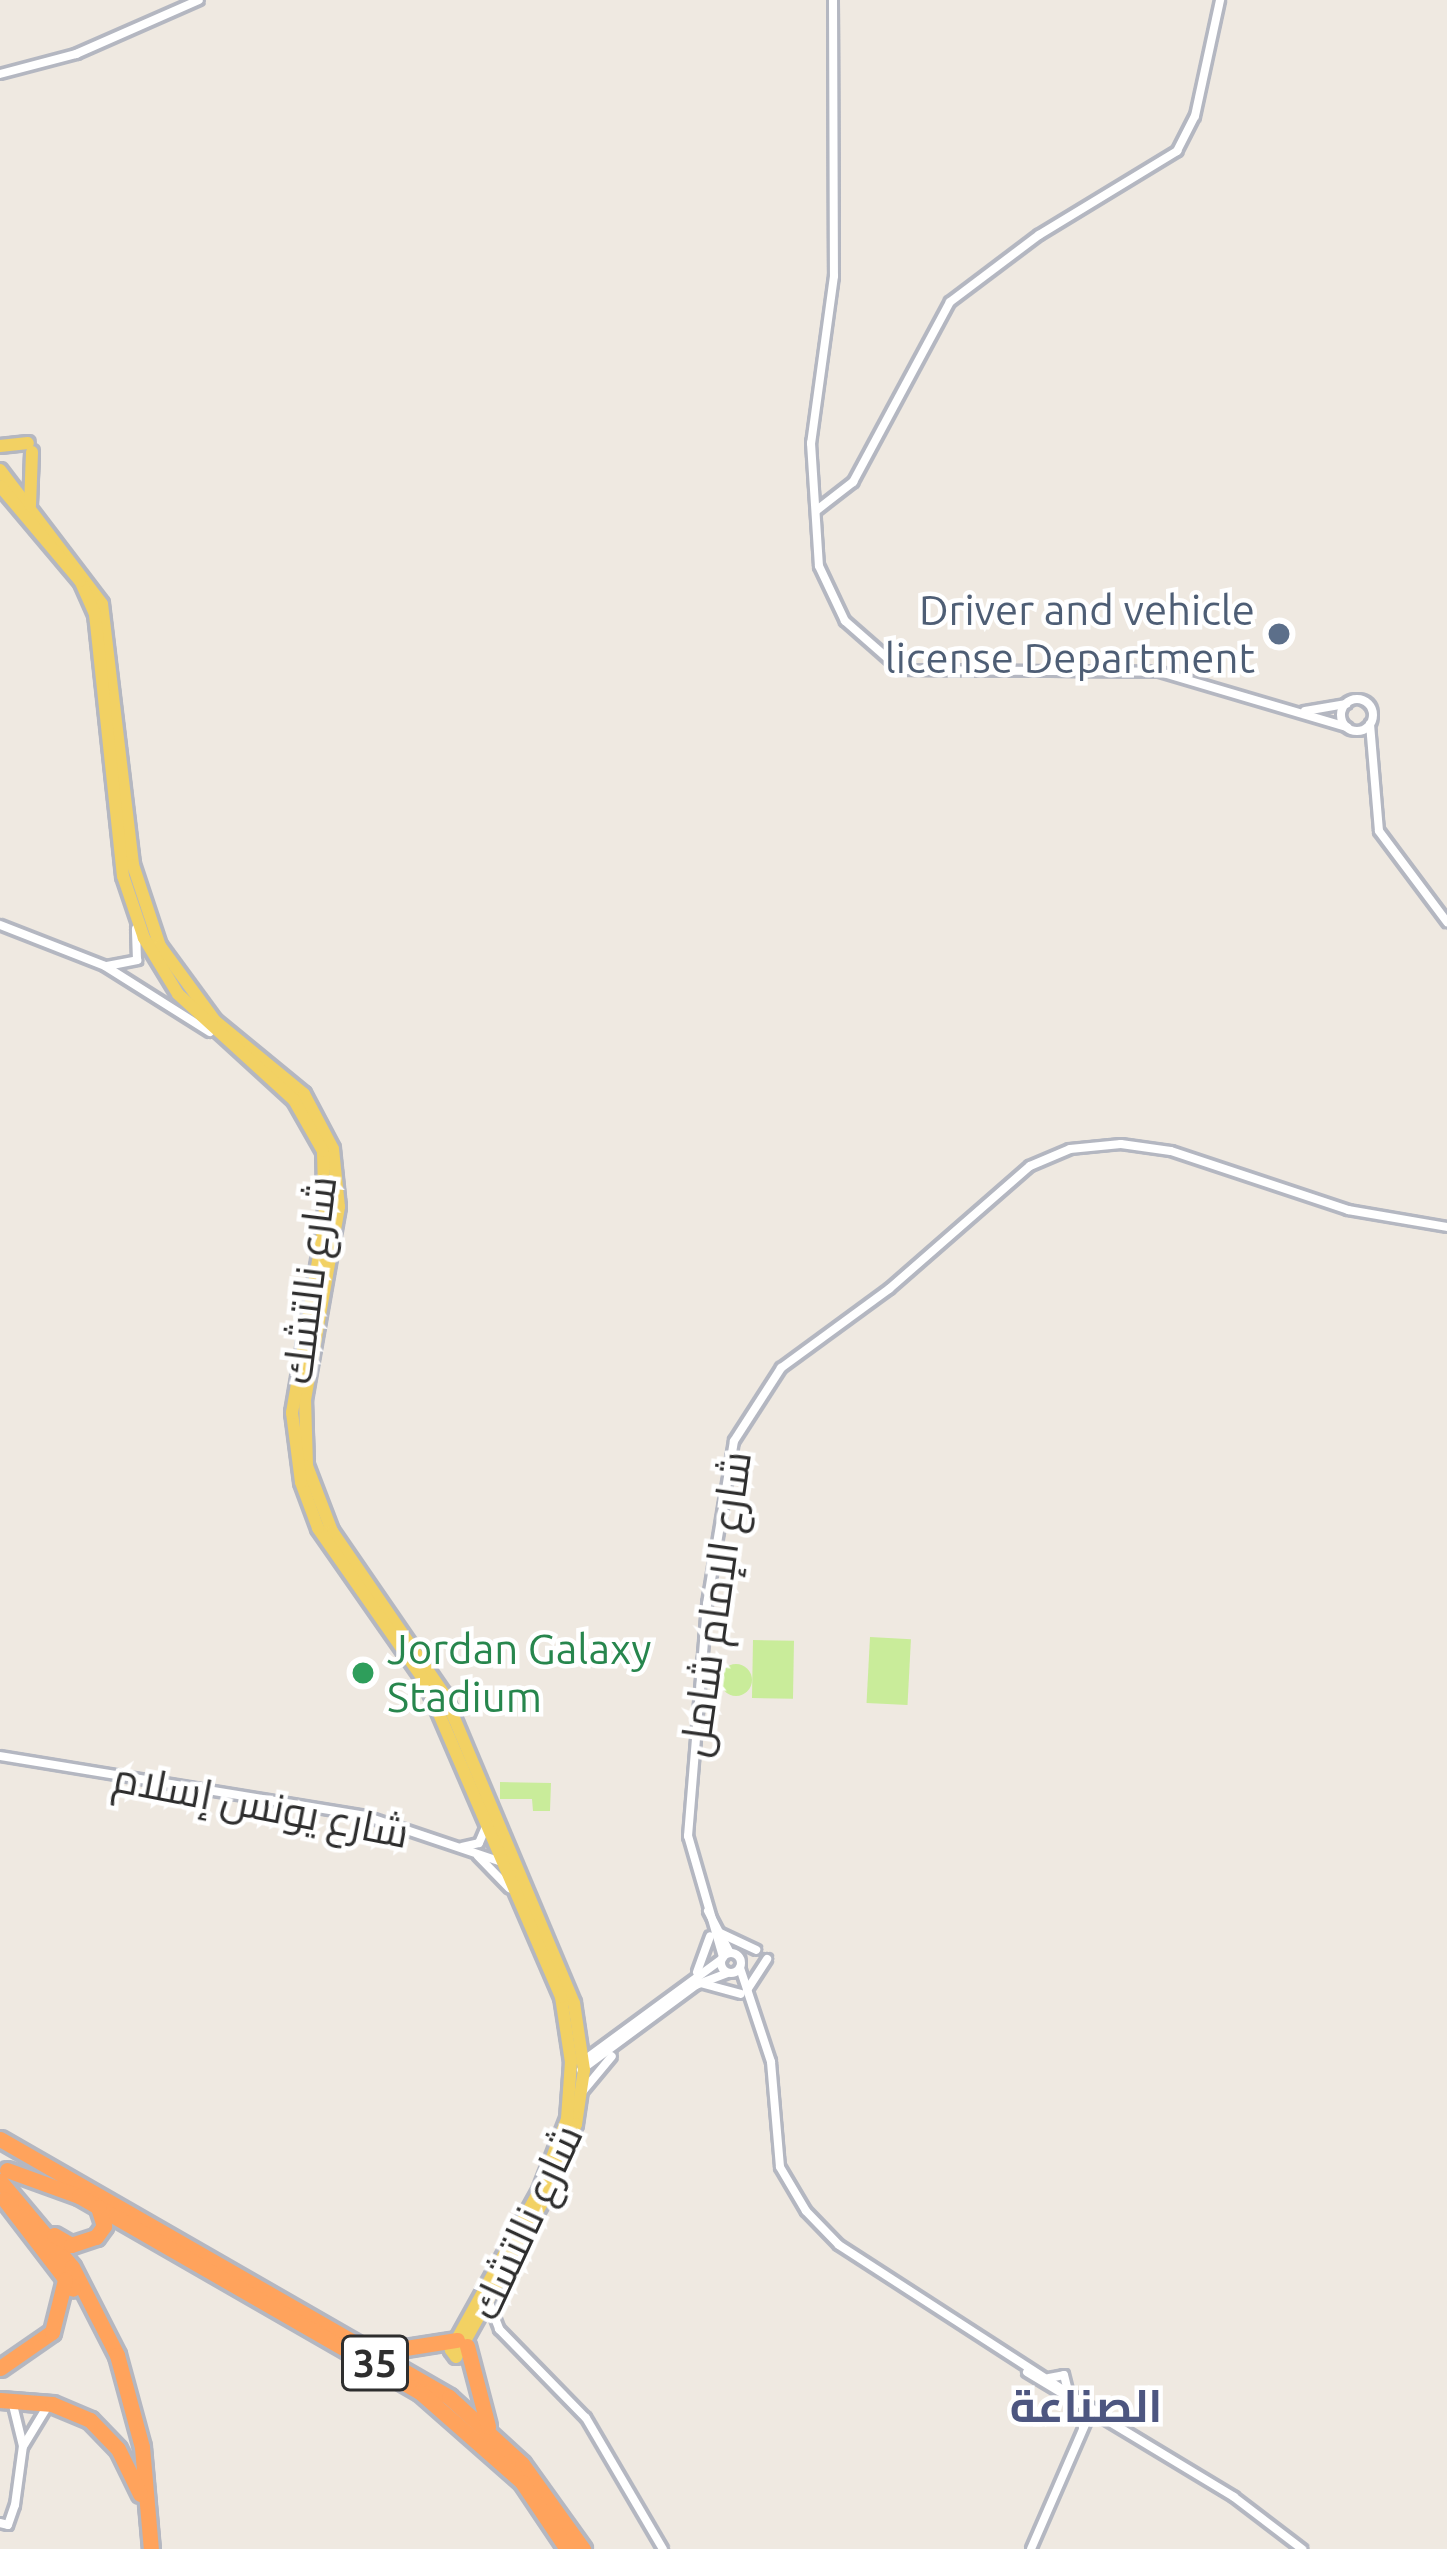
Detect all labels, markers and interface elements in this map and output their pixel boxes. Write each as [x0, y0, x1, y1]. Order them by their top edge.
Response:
place label: Driver and vehicle license Department [885, 585, 1255, 684]
marker: Driver and vehicle license Department [1266, 621, 1292, 647]
street label: شارع نالتشك [271, 1173, 347, 1387]
street label: شارع الإمام شامل [669, 1448, 761, 1760]
place label: Jordan Galaxy Stadium [387, 1624, 652, 1722]
marker: Jordan Galaxy Stadium [350, 1660, 376, 1686]
street label: شارع يونس إسلام [109, 1752, 413, 1858]
street label: شارع نالتشك [459, 2117, 593, 2327]
road number: 35 [339, 2330, 411, 2396]
district label: الصناعة [1010, 2379, 1162, 2433]

